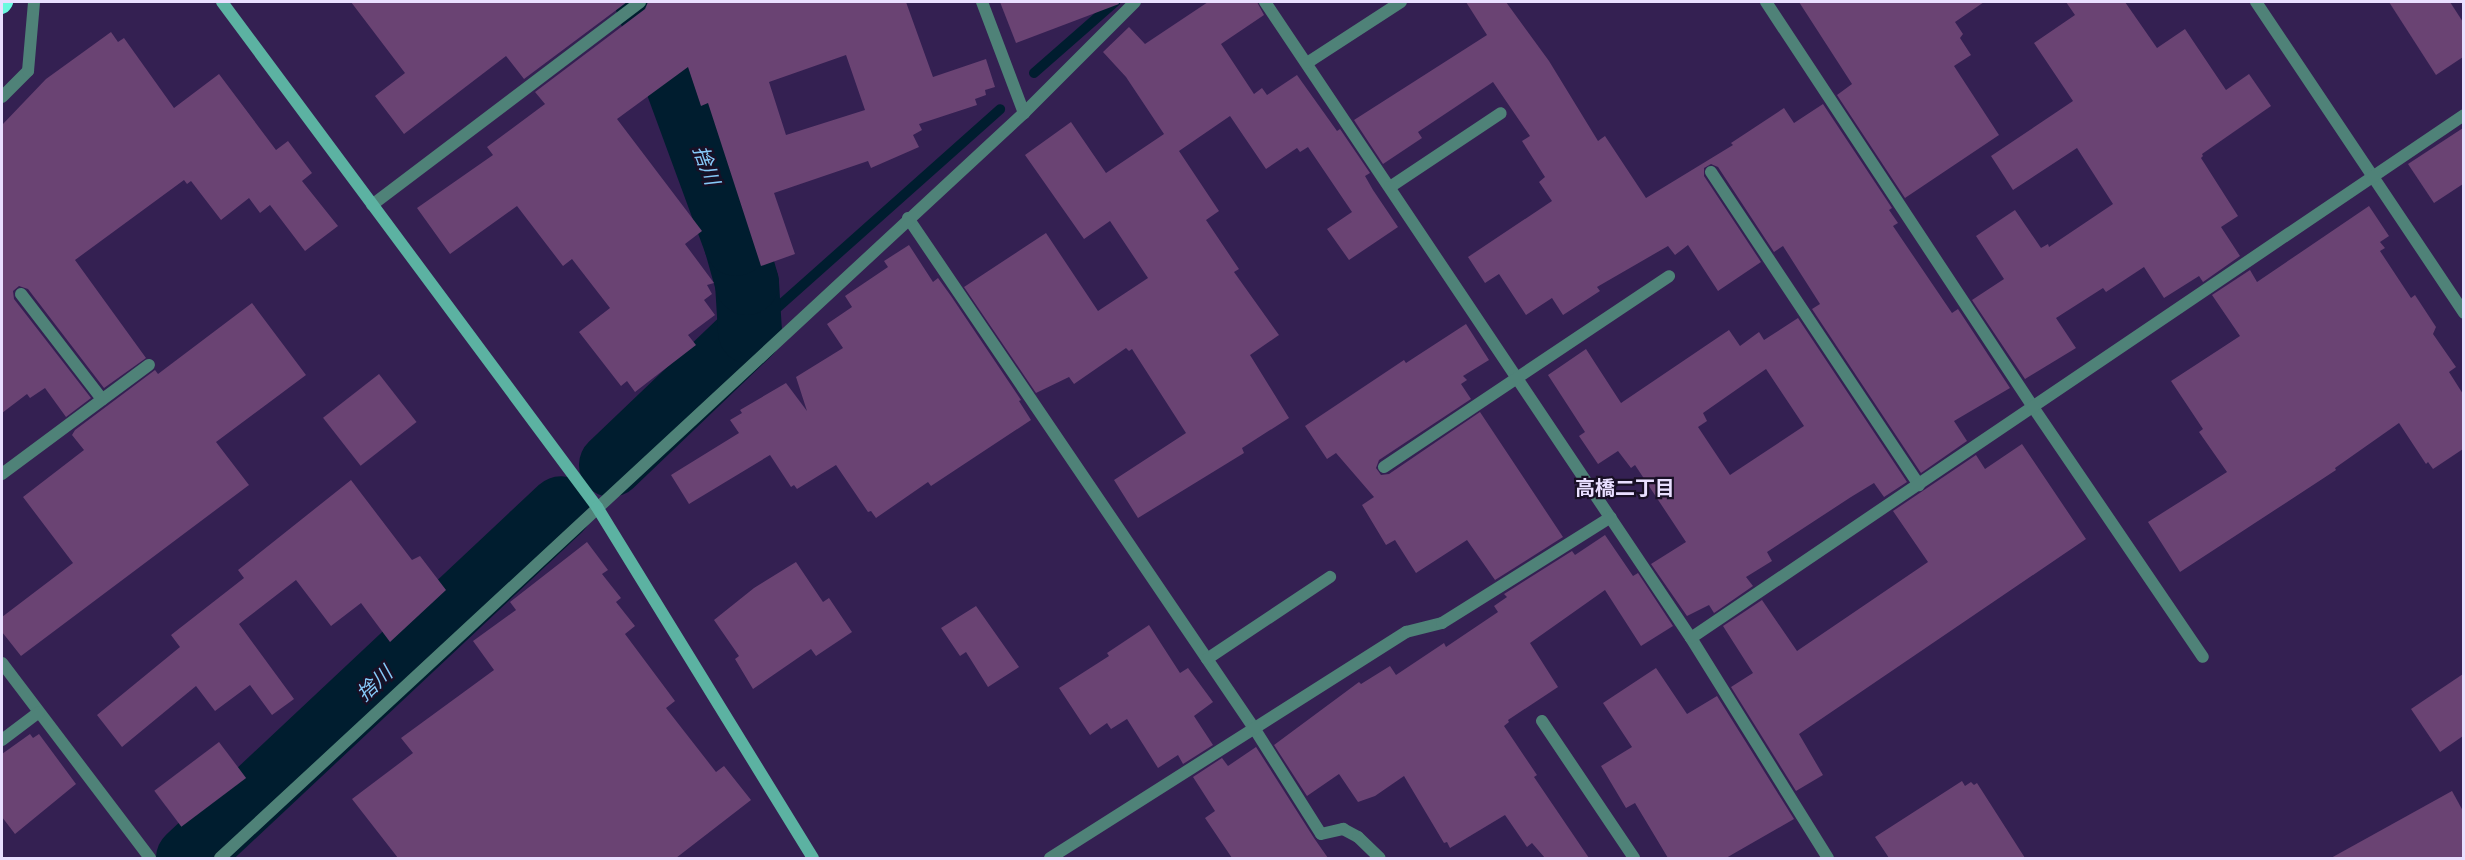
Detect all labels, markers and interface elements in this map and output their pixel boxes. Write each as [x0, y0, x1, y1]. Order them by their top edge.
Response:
water label: 捨川 [689, 142, 725, 188]
district label: 高橋二丁目 [1575, 475, 1675, 499]
water label: 捨川 [351, 661, 397, 705]

